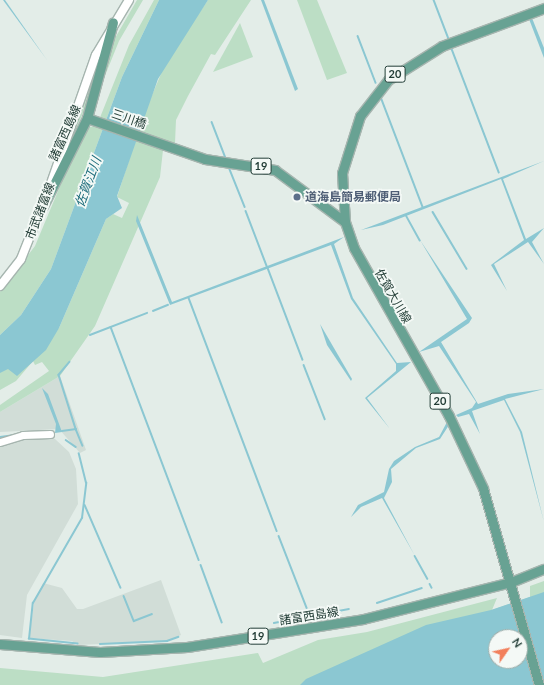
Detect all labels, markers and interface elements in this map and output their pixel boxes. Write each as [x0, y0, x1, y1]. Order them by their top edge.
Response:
road number: 20 [384, 65, 406, 83]
street label: 諸富西島線 [46, 103, 84, 163]
street label: 三川橋 [110, 106, 148, 132]
water label: 佐賀江川 [72, 155, 104, 209]
road number: 19 [250, 157, 272, 175]
street label: 市武諸富線 [23, 180, 57, 242]
place label: 道海島簡易郵便局 [305, 190, 401, 204]
marker: 道海島簡易郵便局 [292, 192, 302, 202]
street label: 佐賀大川線 [372, 266, 414, 326]
road number: 20 [429, 392, 451, 410]
street label: 諸富西島線 [278, 604, 340, 628]
road number: 19 [247, 627, 269, 645]
north arrow [488, 629, 528, 669]
text: N [510, 635, 525, 650]

